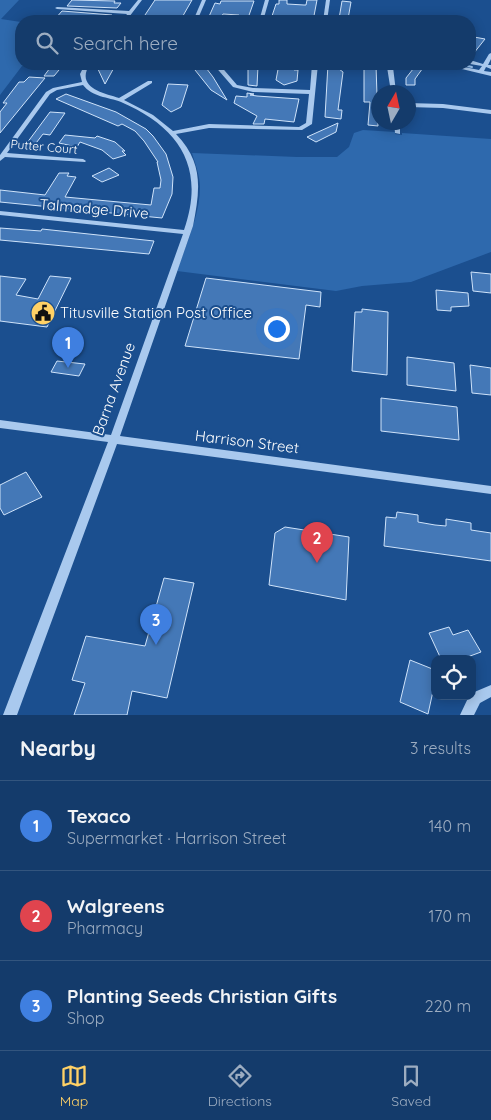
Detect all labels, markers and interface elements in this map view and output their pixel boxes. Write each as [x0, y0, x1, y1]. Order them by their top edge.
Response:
search box [15, 15, 476, 70]
icon: search [33, 29, 61, 57]
text: Search here [73, 31, 178, 55]
north arrow [371, 85, 416, 130]
street label: Putter Court [10, 136, 78, 157]
street label: Talmadge Drive [39, 194, 150, 223]
public building icon: Titusville Station Post Office [30, 300, 56, 326]
place label: Titusville Station Post Office [60, 303, 252, 322]
your location [264, 316, 290, 342]
pin: 1 [52, 327, 84, 368]
street label: Barna Avenue [88, 340, 139, 438]
street label: Harrison Street [194, 426, 300, 457]
pin: 2 [301, 522, 333, 563]
pin: 3 [140, 604, 172, 645]
map controls [431, 655, 476, 700]
button: locate [431, 655, 476, 700]
text: Nearby [20, 735, 96, 761]
text: 3 results [410, 738, 471, 758]
text: Texaco [67, 804, 131, 828]
text: 1 [33, 816, 39, 836]
text: 140 m [428, 816, 471, 836]
text: Supermarket · Harrison Street [67, 828, 286, 848]
text: Walgreens [67, 894, 164, 918]
text: 2 [31, 906, 41, 926]
text: 170 m [428, 906, 471, 926]
text: Pharmacy [67, 918, 143, 938]
text: Planting Seeds Christian Gifts [67, 984, 337, 1008]
text: 3 [32, 996, 40, 1016]
text: 220 m [425, 996, 471, 1016]
text: Shop [67, 1008, 104, 1028]
tab: Map [60, 1062, 88, 1110]
tab: Directions [208, 1062, 272, 1110]
tab: Saved [391, 1062, 431, 1110]

